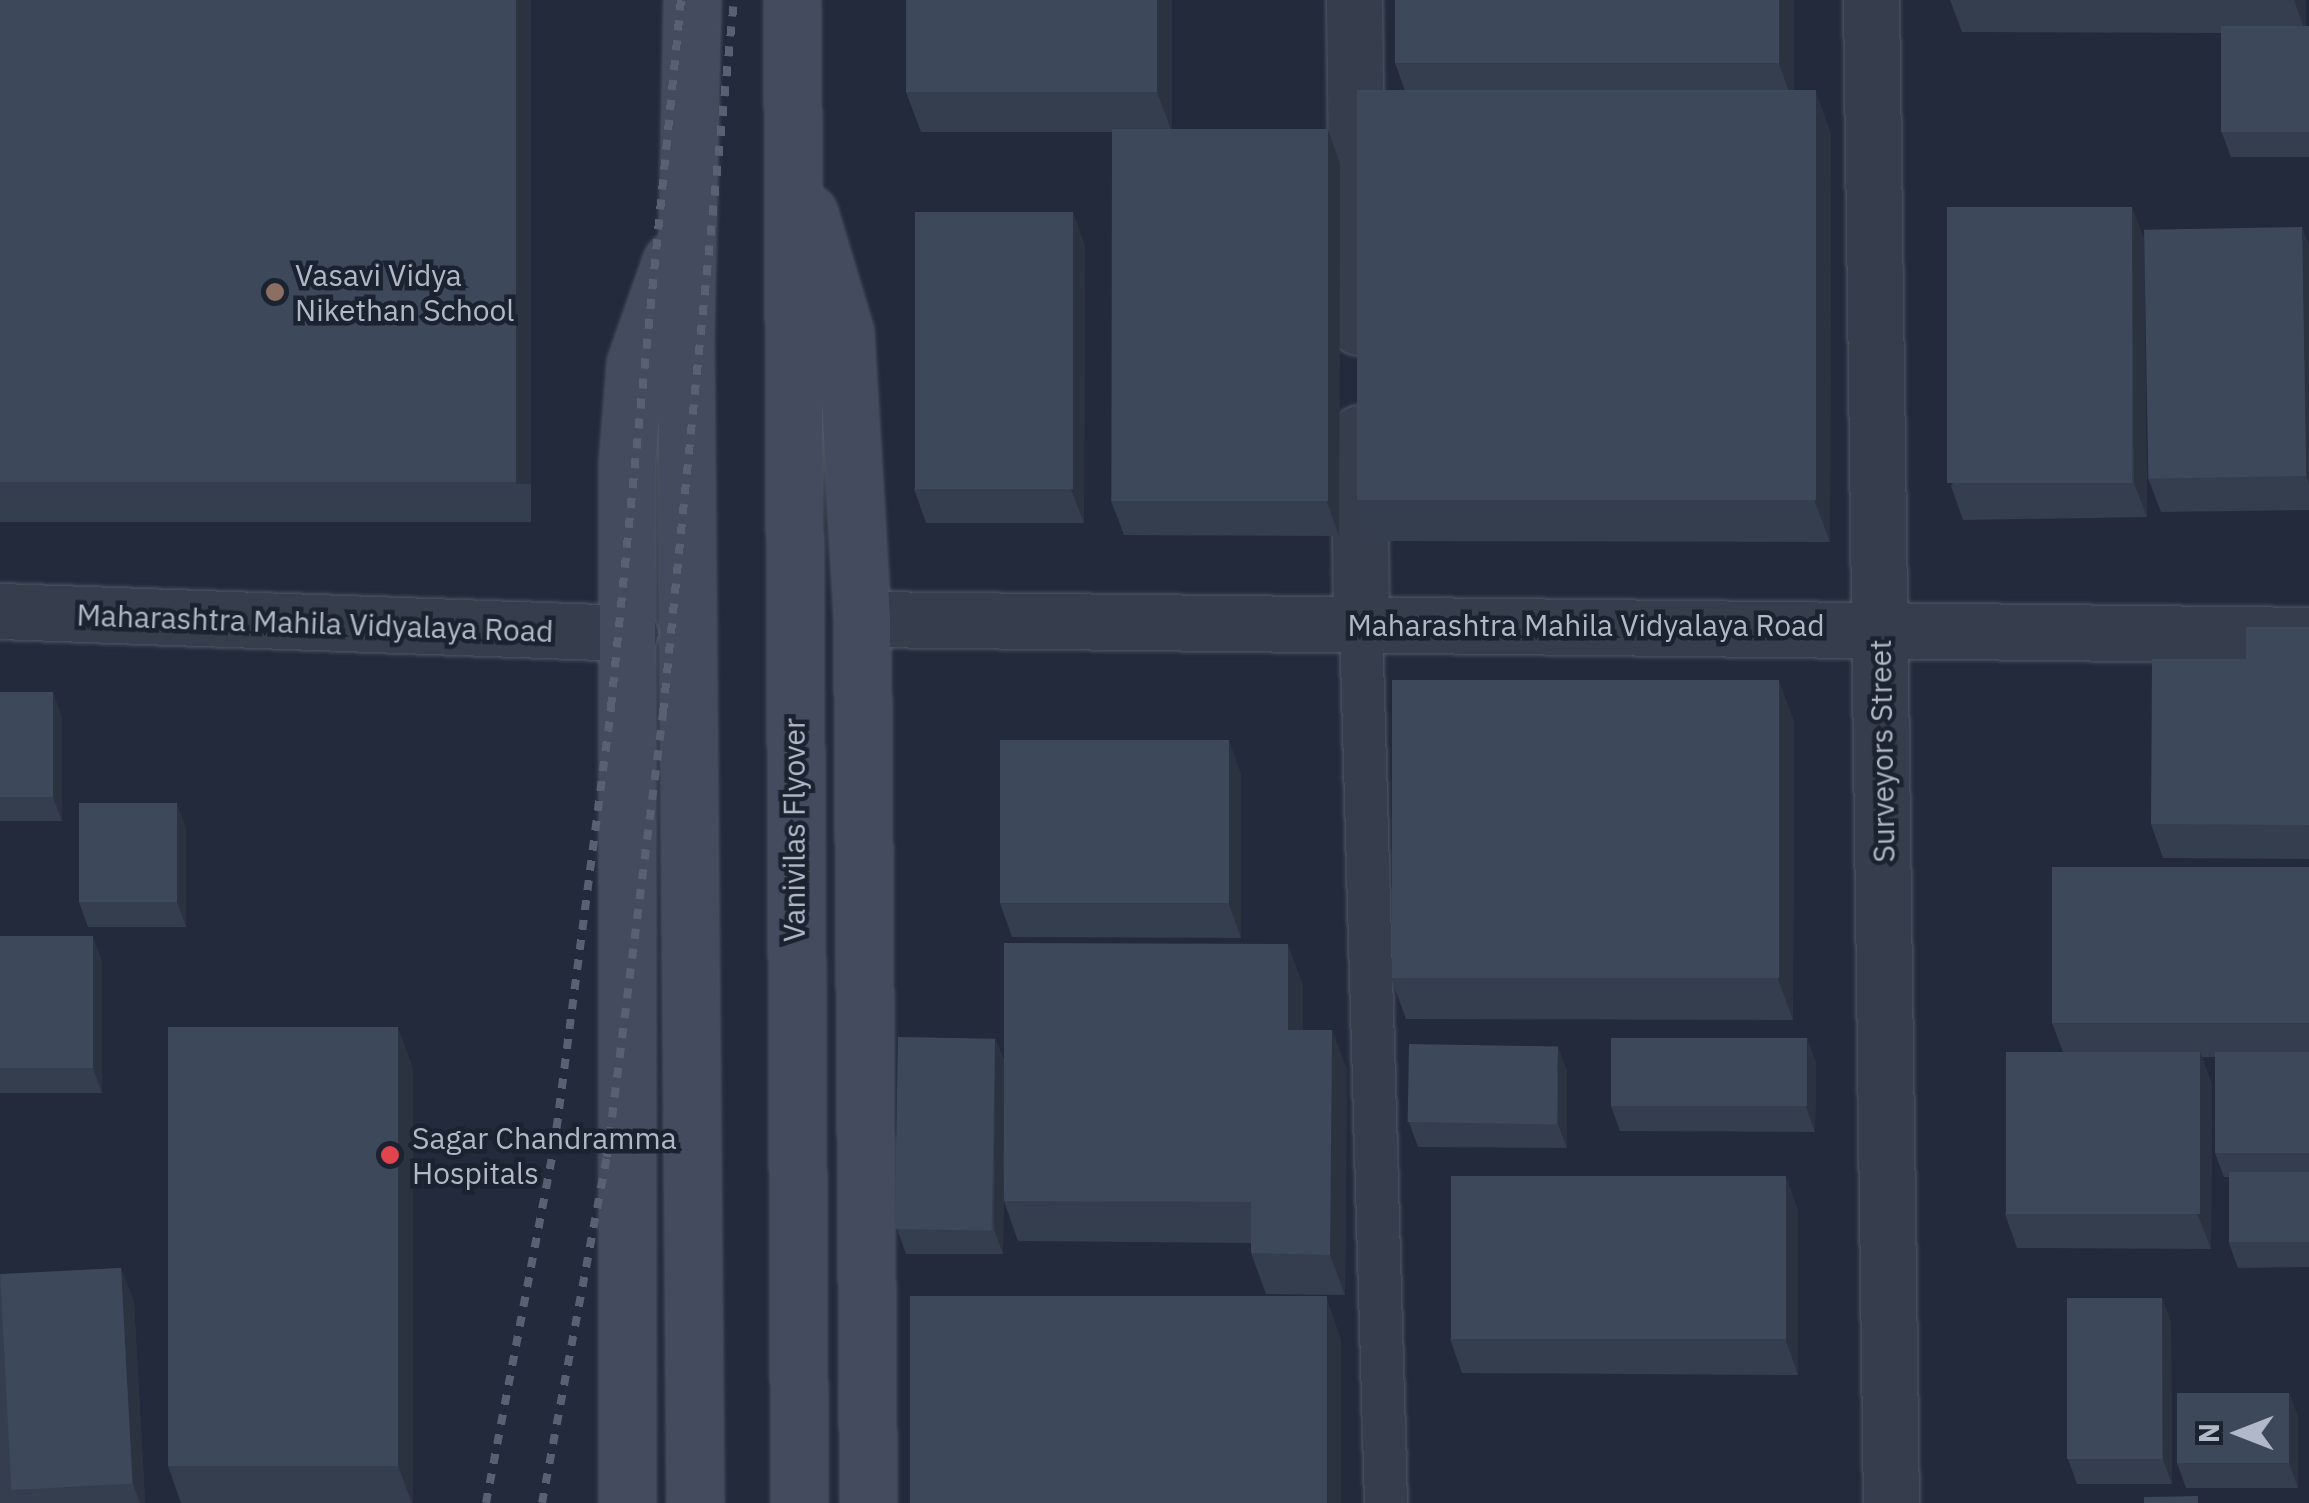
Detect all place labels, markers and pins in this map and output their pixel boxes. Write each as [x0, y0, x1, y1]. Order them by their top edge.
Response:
place label: Vasavi Vidya Nikethan School [295, 257, 515, 328]
marker: Vasavi Vidya Nikethan School [264, 281, 286, 303]
place label: Sagar Chandramma Hospitals [412, 1120, 677, 1190]
marker: Sagar Chandramma Hospitals [377, 1142, 403, 1168]

